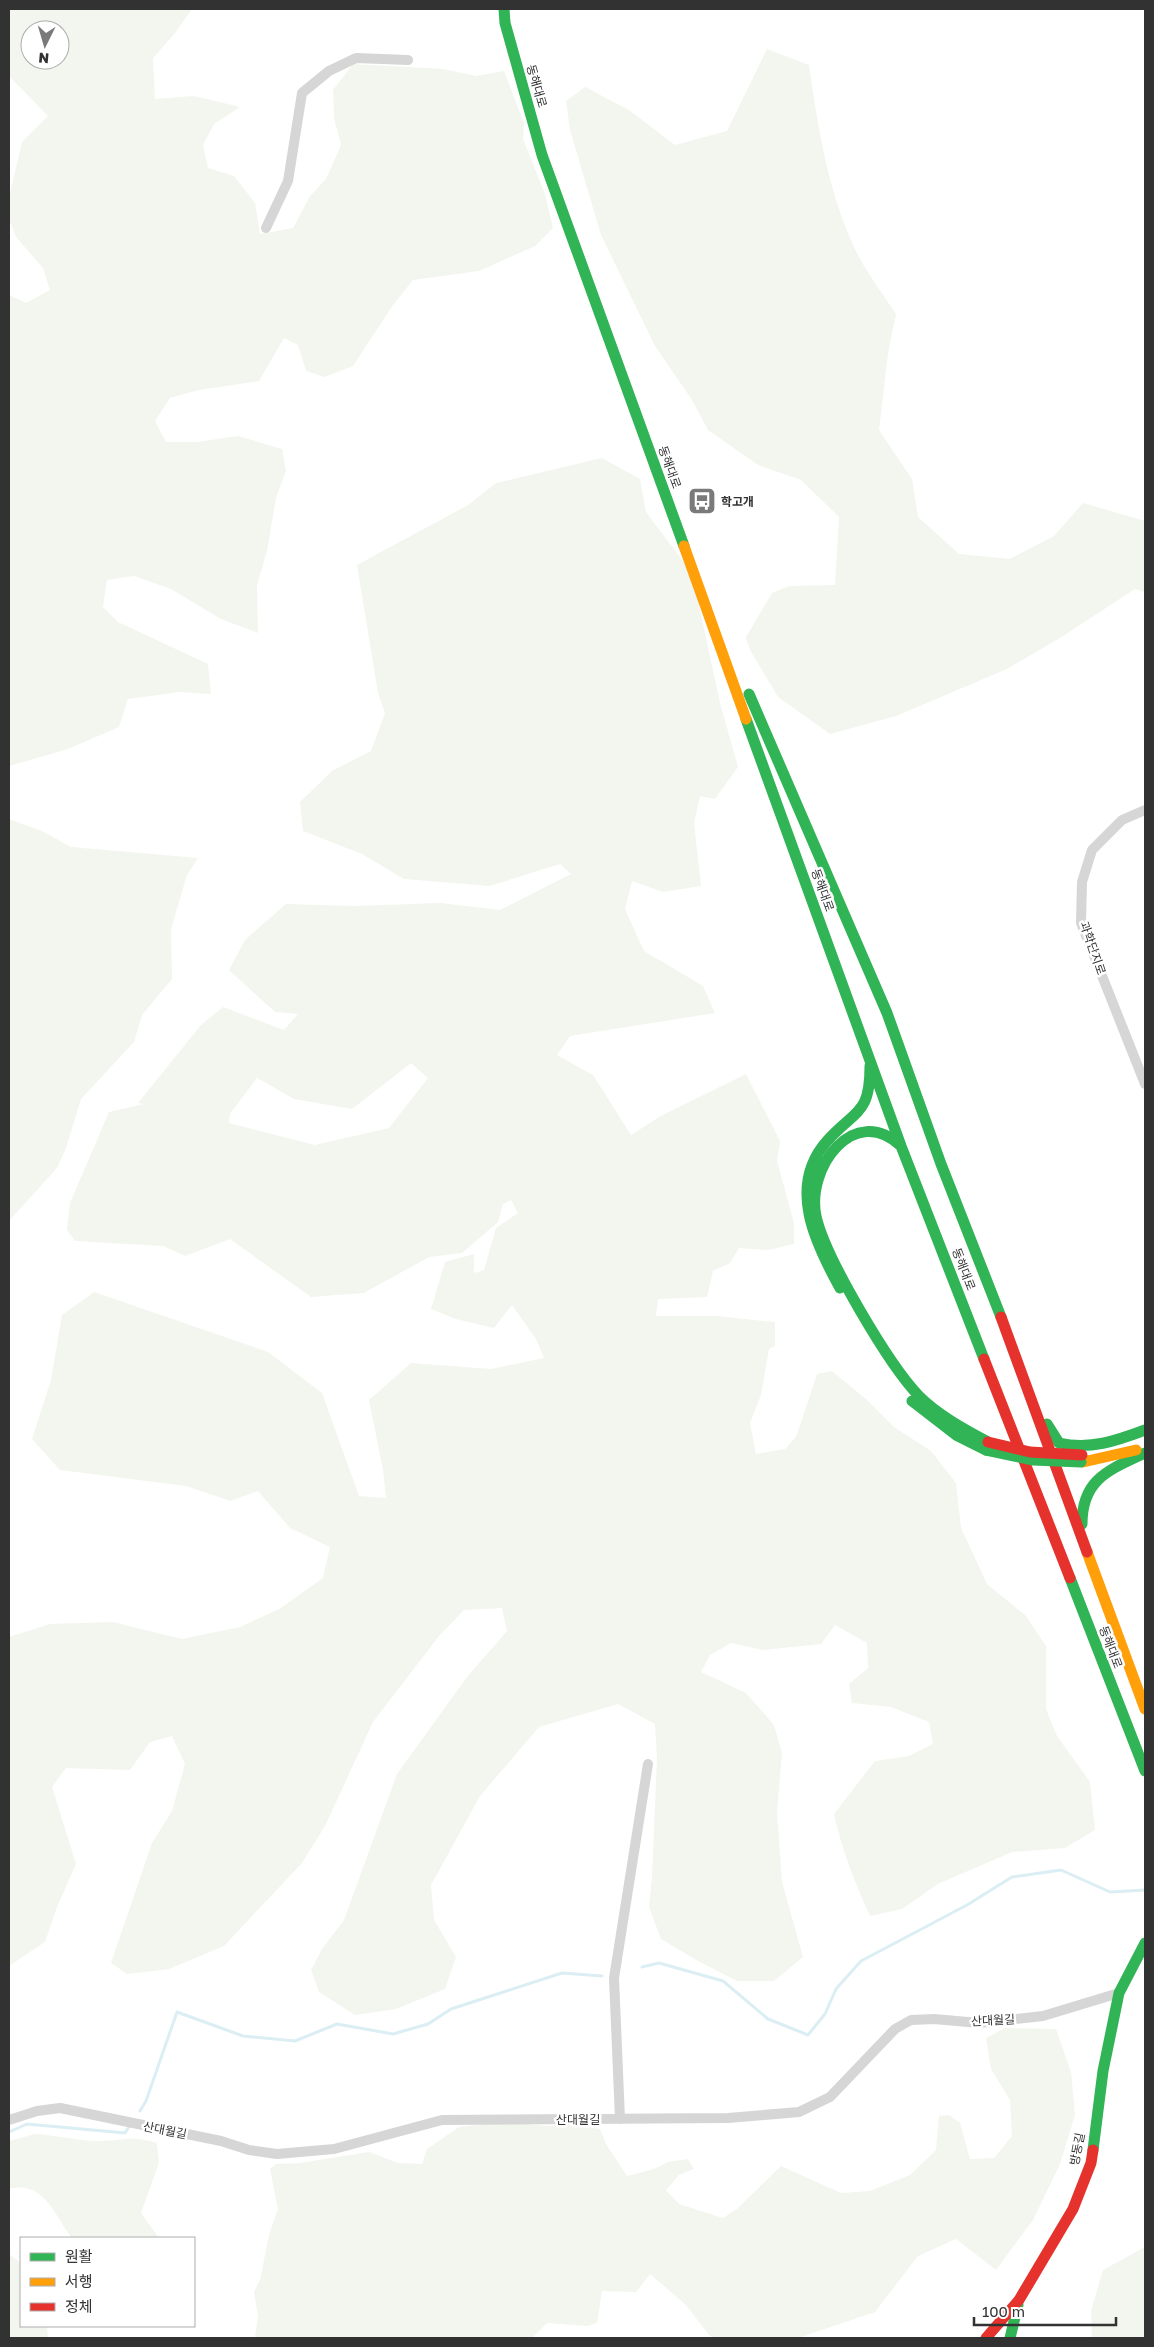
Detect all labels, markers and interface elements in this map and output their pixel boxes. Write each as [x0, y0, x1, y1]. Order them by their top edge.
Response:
north arrow [20, 20, 70, 70]
text: N [38, 50, 50, 67]
street label: 동해대로 [524, 63, 550, 109]
street label: 동해대로 [655, 444, 685, 490]
bus stop icon: 학고개 [687, 486, 717, 516]
place label: 학고개 [721, 494, 754, 509]
street label: 동해대로 [808, 867, 838, 913]
street label: 과학단지로 [1077, 919, 1109, 977]
street label: 동해대로 [949, 1246, 979, 1292]
street label: 동해대로 [1096, 1624, 1126, 1670]
street label: 산대월길 [971, 2011, 1015, 2029]
street label: 산대월길 [556, 2112, 600, 2127]
street label: 산대월길 [142, 2118, 188, 2142]
street label: 방동길 [1066, 2131, 1088, 2167]
legend [20, 2237, 195, 2327]
text: 원활 [65, 2247, 93, 2265]
text: 서행 [65, 2272, 93, 2290]
scale bar [974, 2294, 1116, 2326]
text: 정체 [65, 2297, 93, 2315]
text: 100 m [982, 2302, 1025, 2320]

